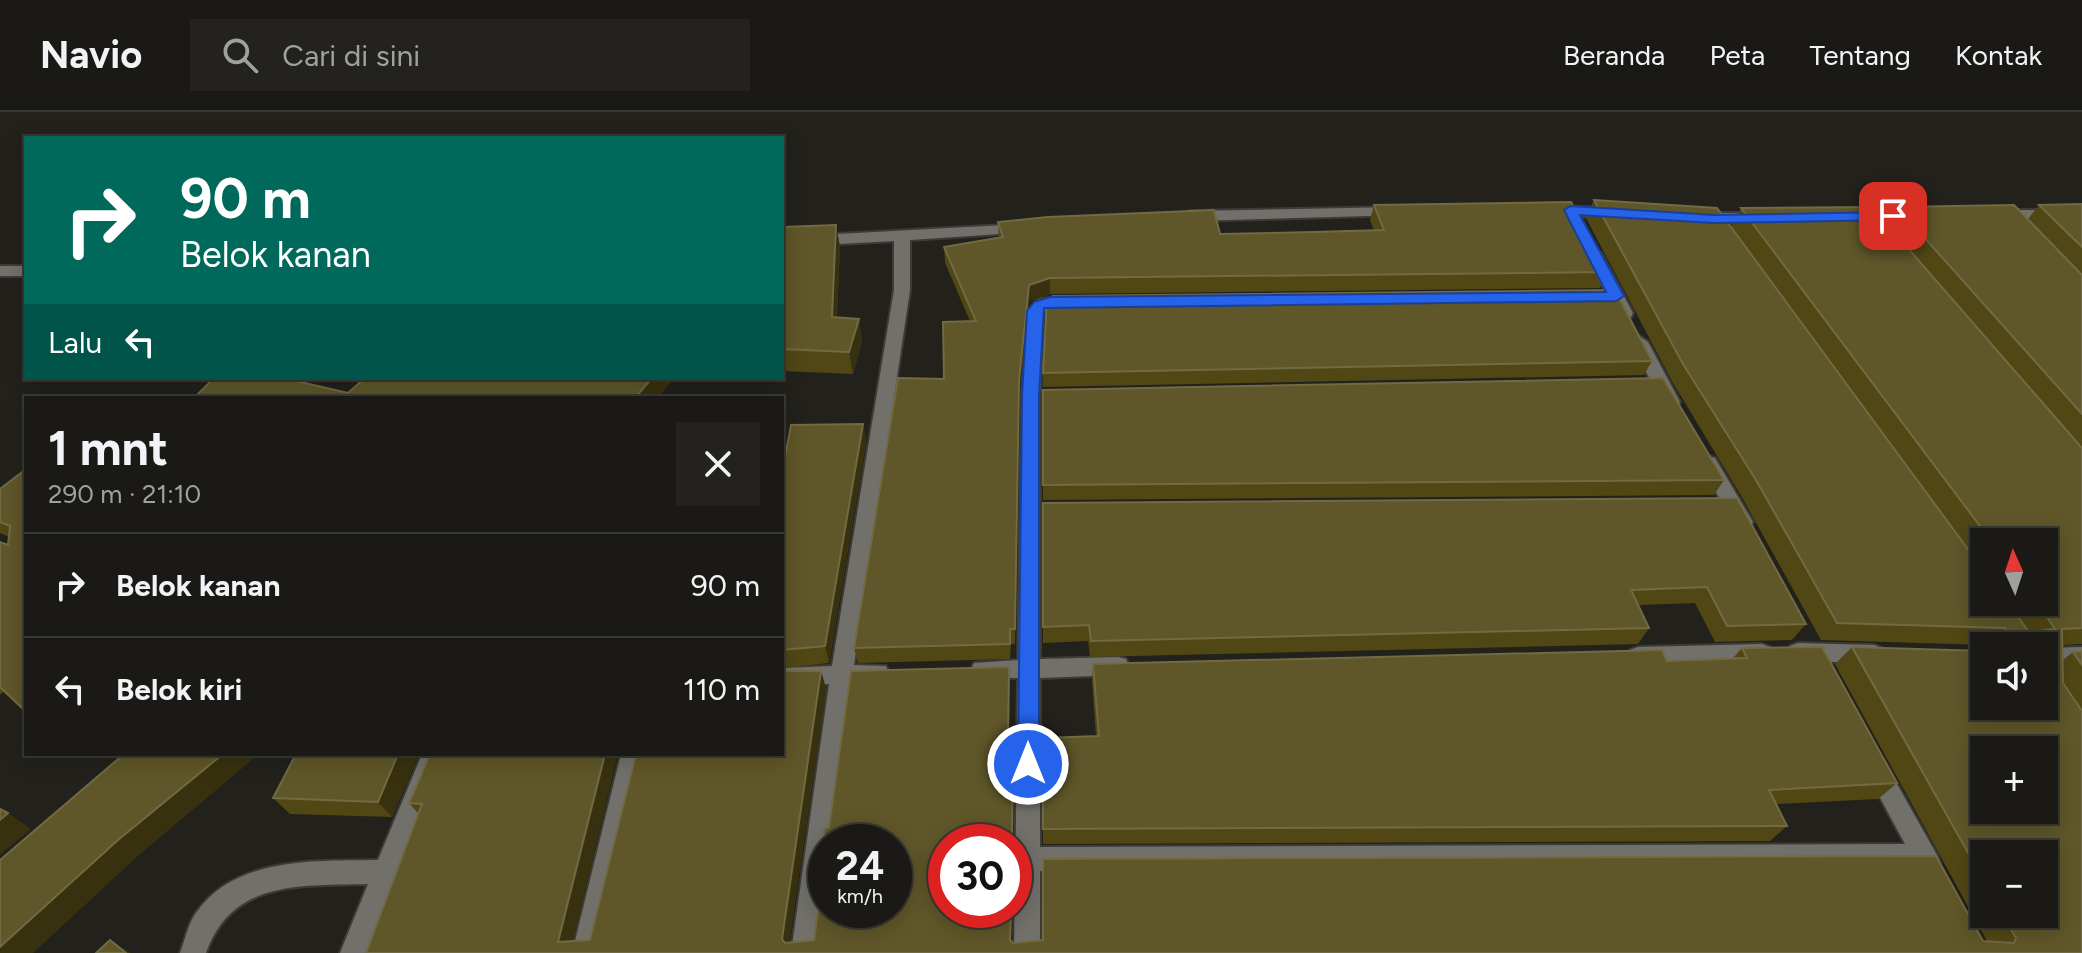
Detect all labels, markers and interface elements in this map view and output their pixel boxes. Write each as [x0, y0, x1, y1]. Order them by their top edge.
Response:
search box [190, 19, 750, 91]
text: Navio [40, 32, 142, 78]
icon: search [218, 33, 262, 77]
text: Cari di sini [282, 37, 420, 74]
text: Beranda [1563, 38, 1665, 72]
text: Peta [1709, 38, 1765, 72]
text: Tentang [1809, 38, 1911, 72]
text: Kontak [1955, 38, 2042, 72]
text: 90 m [180, 165, 311, 232]
icon: right [48, 168, 152, 272]
pin [1859, 182, 1927, 250]
icon: arrive [1871, 194, 1915, 238]
text: Belok kanan [180, 233, 371, 276]
icon: left [118, 320, 162, 364]
text: Lalu [48, 324, 102, 361]
text: 1 mnt [48, 419, 168, 477]
button: close [676, 422, 760, 506]
text: 290 m · 21:10 [48, 478, 201, 510]
north arrow [1970, 528, 2058, 616]
map controls [1970, 528, 2058, 928]
icon: right [48, 563, 92, 607]
text: Belok kanan [116, 567, 281, 604]
text: 90 m [691, 567, 760, 604]
button: sound [1970, 632, 2058, 720]
icon: left [48, 667, 92, 711]
text: Belok kiri [116, 671, 242, 708]
text: 110 m [683, 671, 760, 708]
position arrow [986, 722, 1070, 806]
button: + [1970, 736, 2058, 824]
speed limit sign: 30 [928, 824, 1032, 928]
button: − [1970, 840, 2058, 928]
text: 24 [836, 842, 884, 890]
text: km/h [837, 884, 883, 908]

